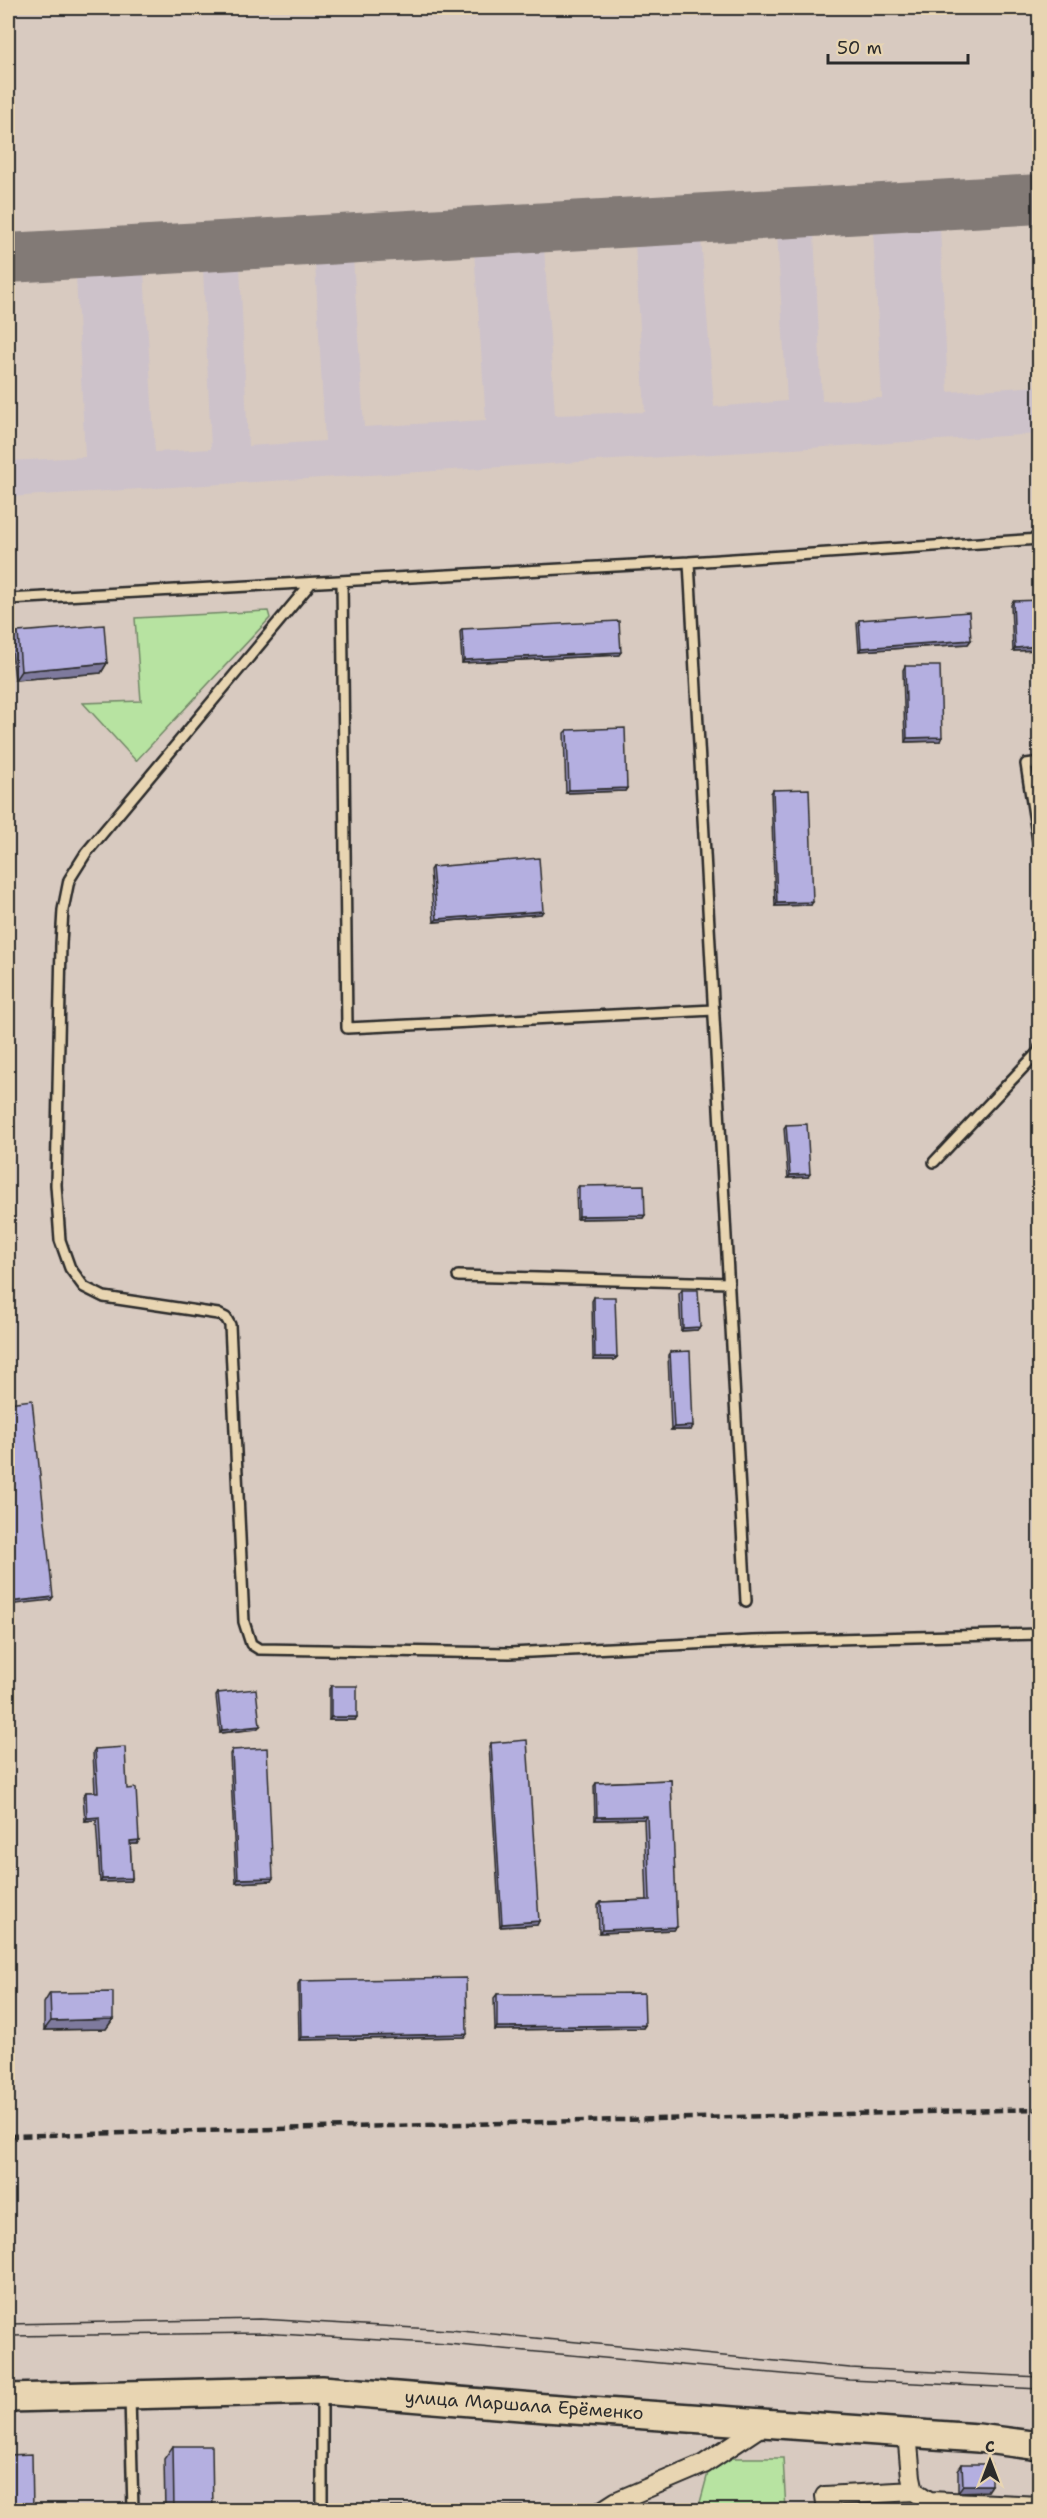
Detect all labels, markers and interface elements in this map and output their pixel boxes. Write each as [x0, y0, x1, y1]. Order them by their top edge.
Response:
scale bar [828, 27, 968, 65]
text: 50 m [837, 36, 882, 60]
street label: улица Маршала Ерёменко [404, 2385, 644, 2425]
north arrow [960, 2431, 1020, 2491]
text: С [985, 2436, 995, 2457]

